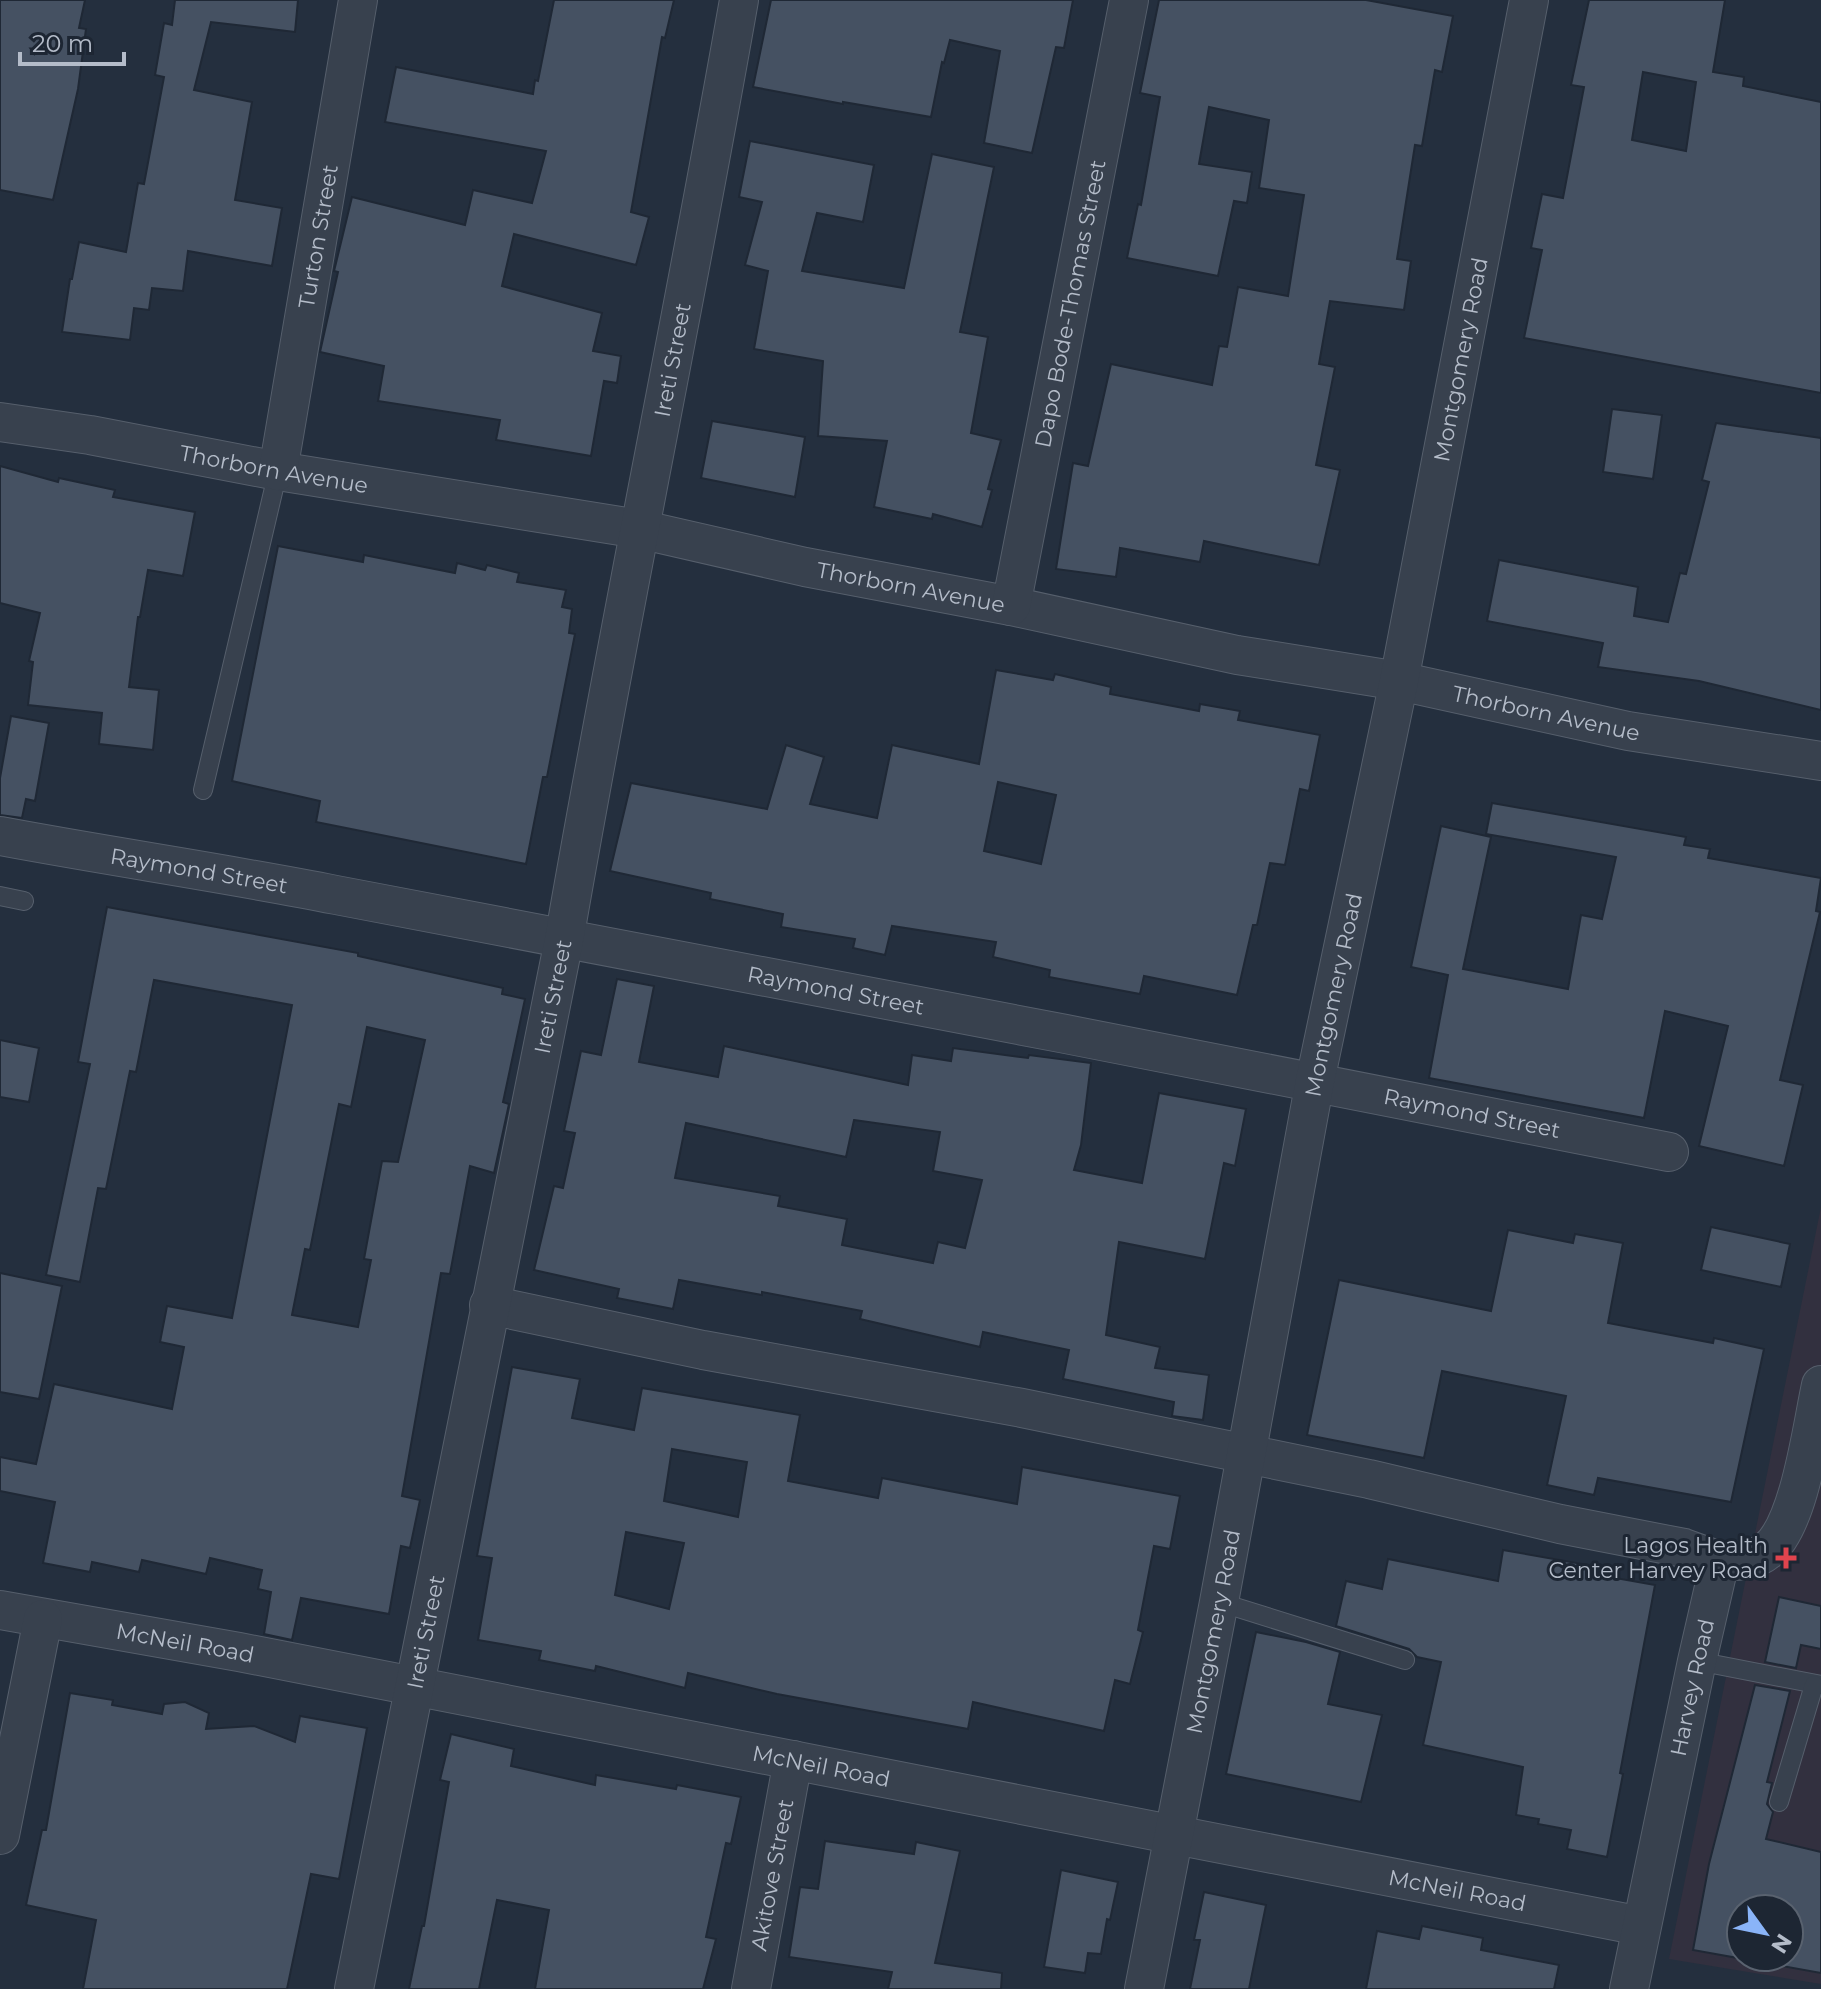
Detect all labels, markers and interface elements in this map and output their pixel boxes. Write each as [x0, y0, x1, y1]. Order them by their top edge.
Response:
scale bar [20, 16, 124, 66]
text: 20 m [32, 29, 93, 58]
street label: Dapo Bode-Thomas Street [1029, 157, 1112, 450]
street label: Turton Street [293, 162, 344, 311]
street label: Montgomery Road [1428, 255, 1494, 464]
street label: Ireti Street [649, 301, 697, 419]
street label: Thorborn Avenue [177, 439, 370, 499]
street label: Thorborn Avenue [814, 556, 1007, 619]
street label: Thorborn Avenue [1450, 680, 1642, 747]
street label: Raymond Street [108, 843, 290, 900]
street label: Montgomery Road [1299, 891, 1368, 1099]
street label: Ireti Street [529, 937, 578, 1056]
street label: Raymond Street [745, 961, 927, 1021]
street label: Raymond Street [1381, 1083, 1563, 1144]
street label: Montgomery Road [1181, 1527, 1246, 1736]
place label: Lagos Health Center Harvey Road [1548, 1532, 1768, 1584]
marker: Lagos Health Center Harvey Road [1775, 1547, 1797, 1569]
street label: Ireti Street [401, 1573, 451, 1692]
street label: Harvey Road [1665, 1616, 1720, 1759]
street label: McNeil Road [114, 1618, 256, 1669]
street label: McNeil Road [750, 1740, 892, 1793]
street label: Akitove Street [745, 1797, 800, 1953]
street label: McNeil Road [1386, 1864, 1528, 1917]
north arrow [1725, 1893, 1805, 1973]
text: N [1765, 1929, 1798, 1958]

